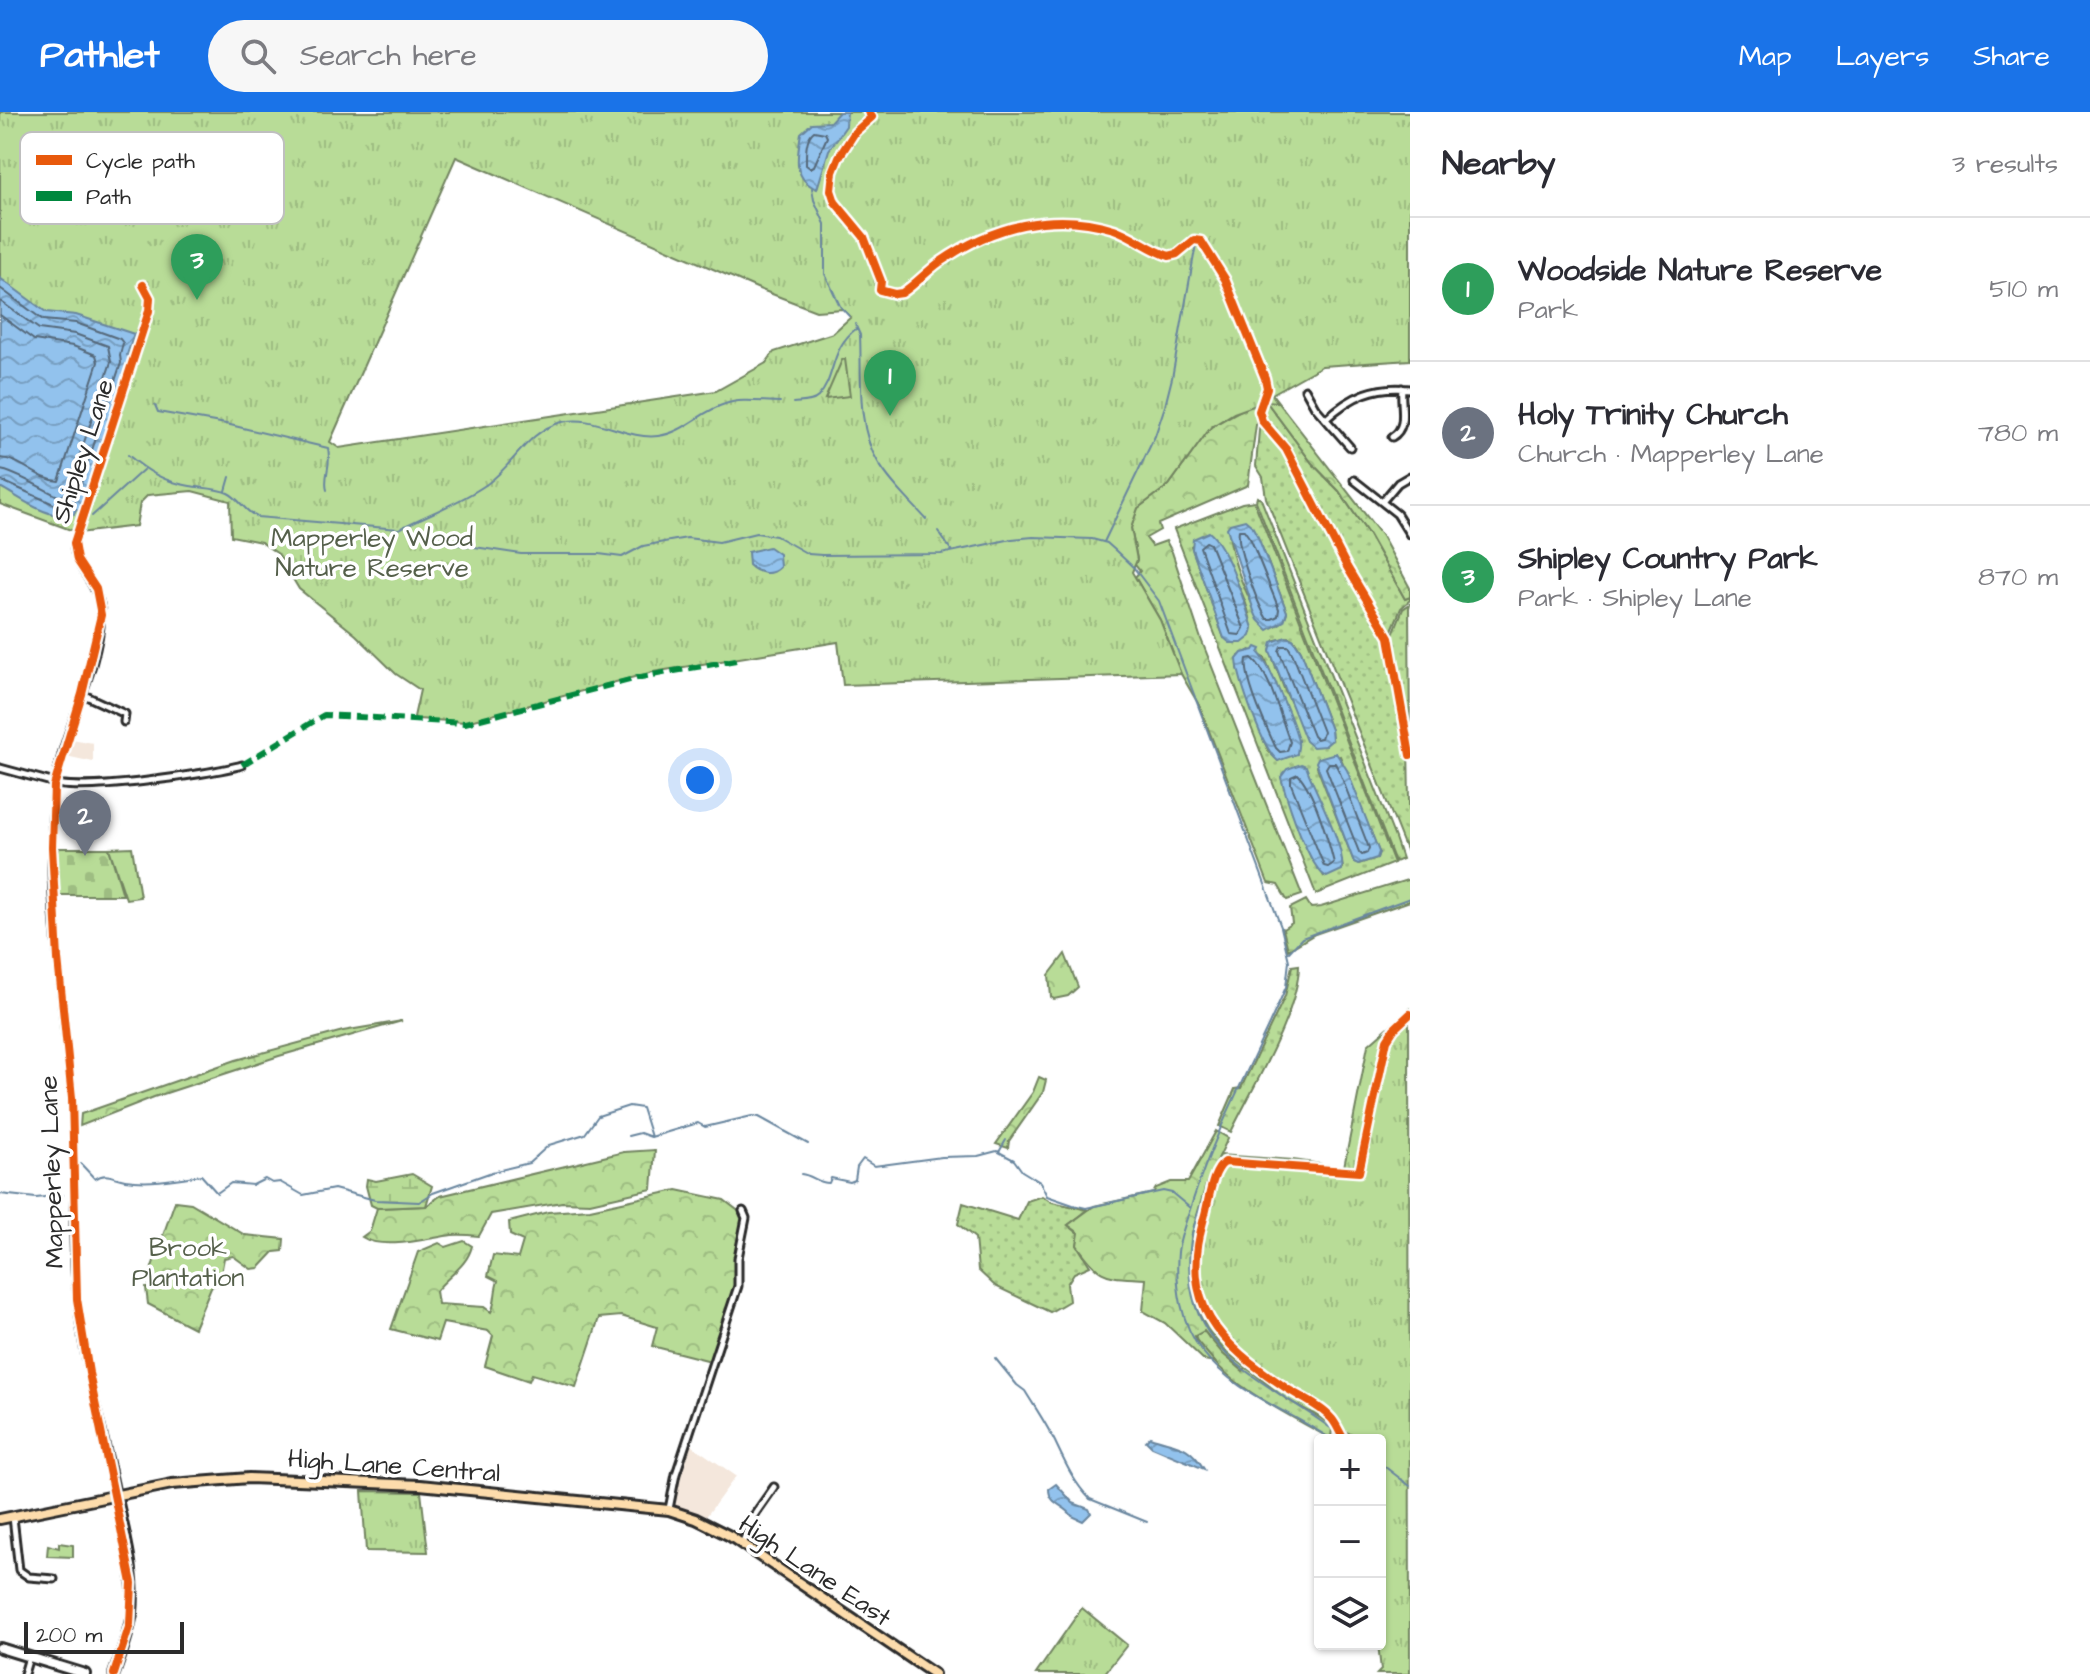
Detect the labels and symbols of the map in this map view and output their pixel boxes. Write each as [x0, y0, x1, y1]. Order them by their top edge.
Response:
legend [20, 132, 284, 224]
text: Cycle path [86, 146, 195, 178]
text: Path [86, 182, 131, 213]
pin: 3 [171, 234, 223, 300]
pin: 1 [864, 350, 916, 416]
street label: Shipley Lane [43, 375, 125, 528]
park label: Mapperley Wood Nature Reserve [271, 520, 473, 586]
your location [680, 760, 720, 800]
pin: 2 [59, 790, 111, 856]
street label: Mapperley Lane [31, 1075, 75, 1269]
park label: Brook Plantation [132, 1230, 244, 1296]
street label: High Lane Central [286, 1441, 501, 1493]
street label: High Lane East [730, 1507, 899, 1637]
scale bar [24, 1618, 184, 1654]

